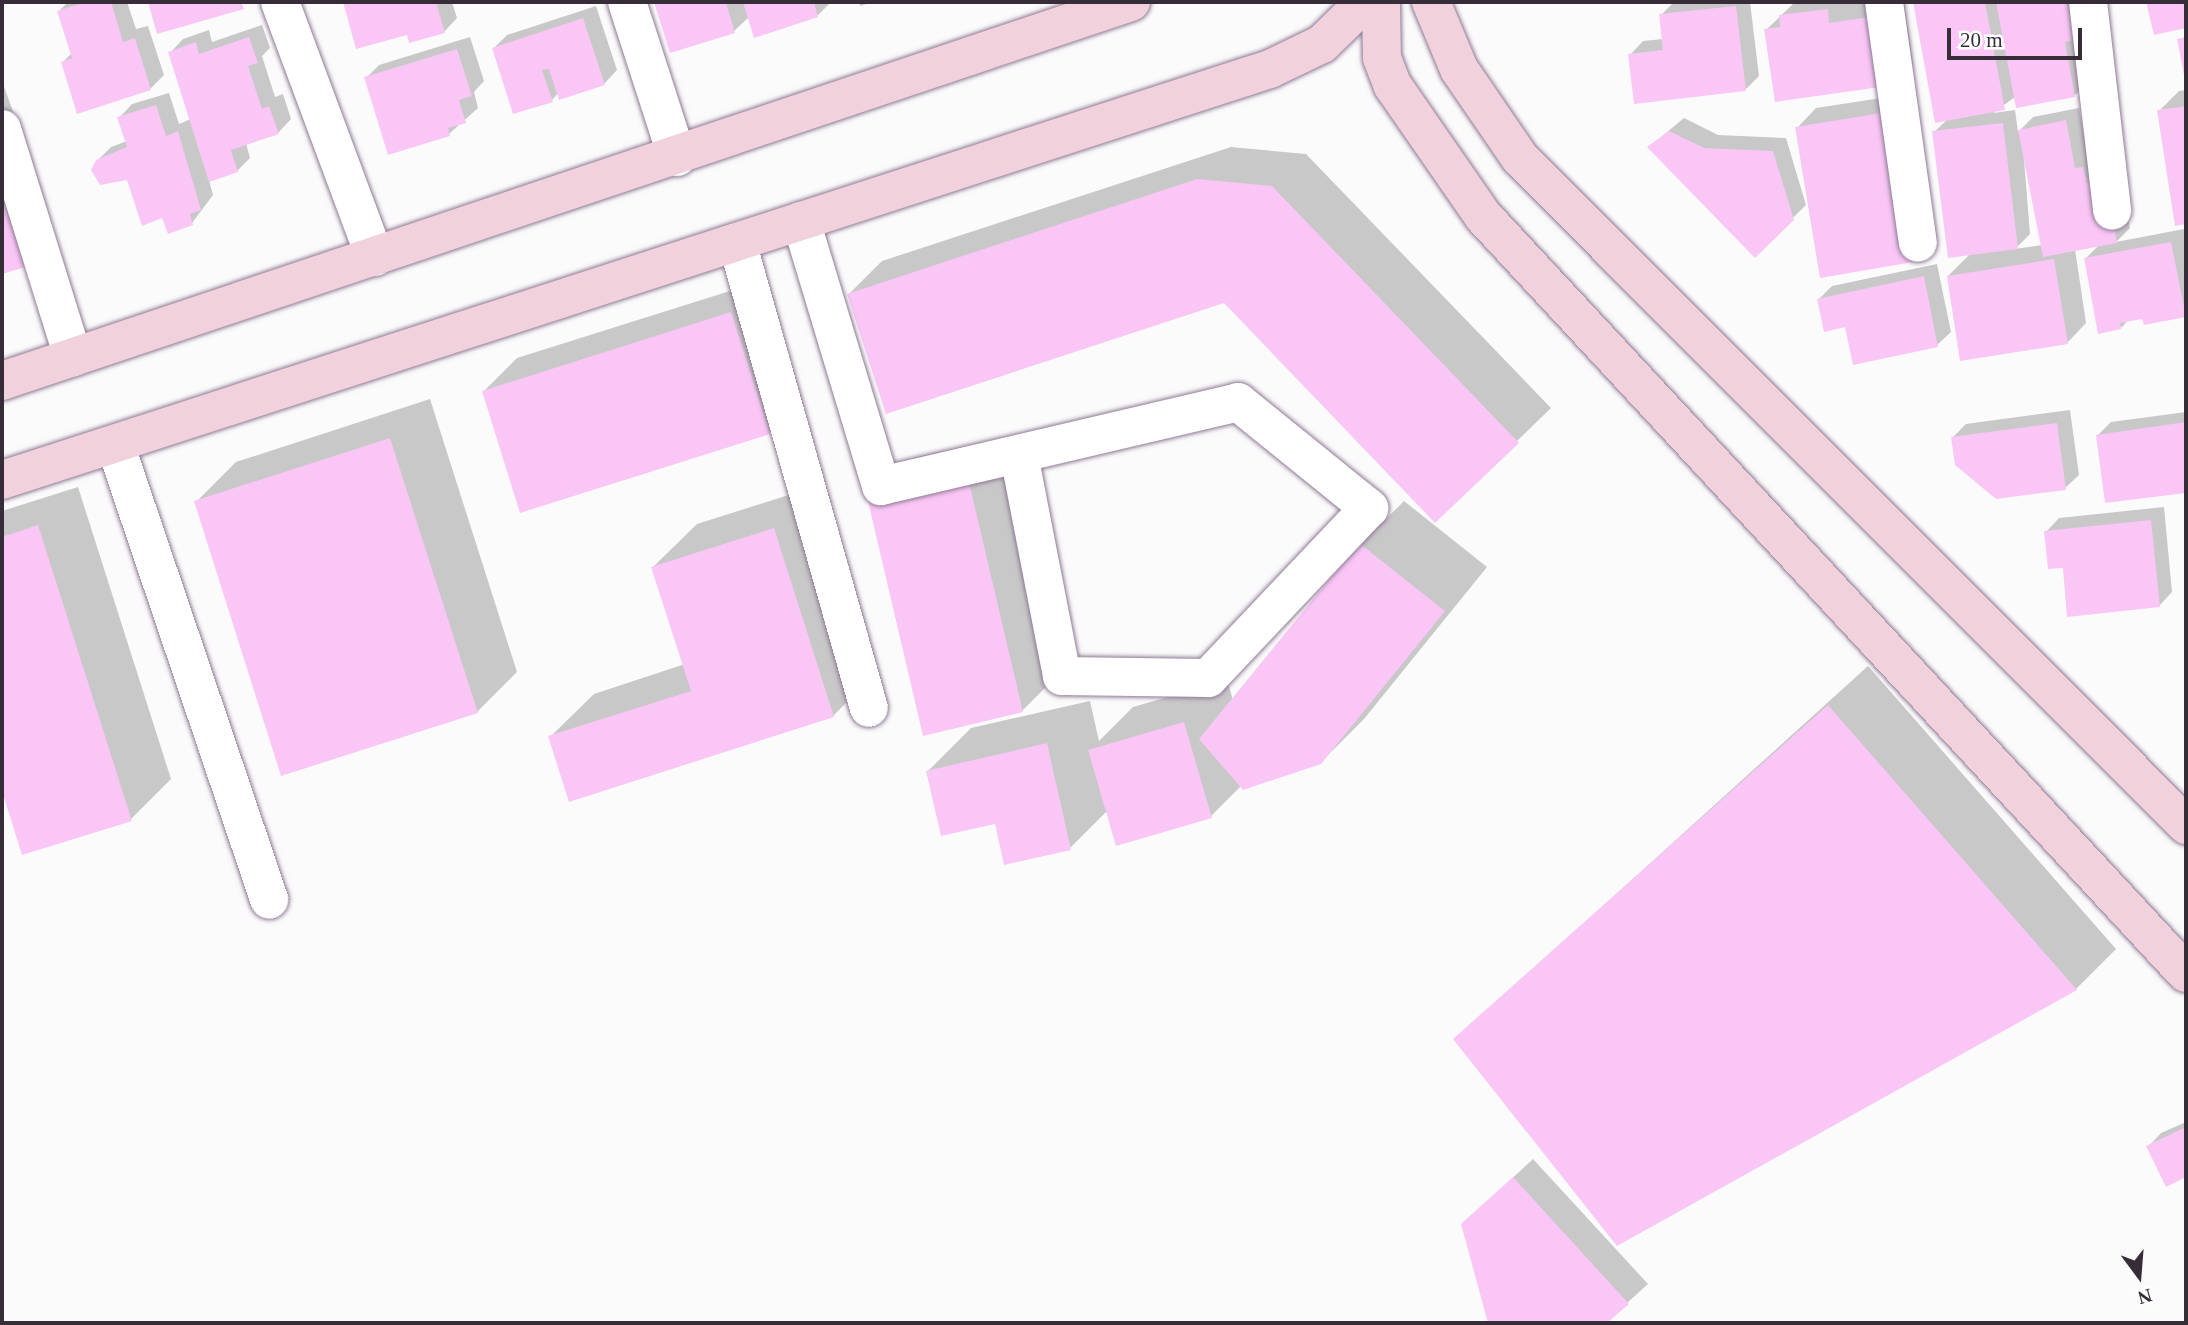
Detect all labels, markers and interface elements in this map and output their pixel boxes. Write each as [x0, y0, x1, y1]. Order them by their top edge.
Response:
scale bar [1950, 14, 2085, 58]
text: 20 m [1960, 28, 2003, 52]
north arrow [2104, 1241, 2174, 1311]
text: N [2135, 1285, 2154, 1309]

